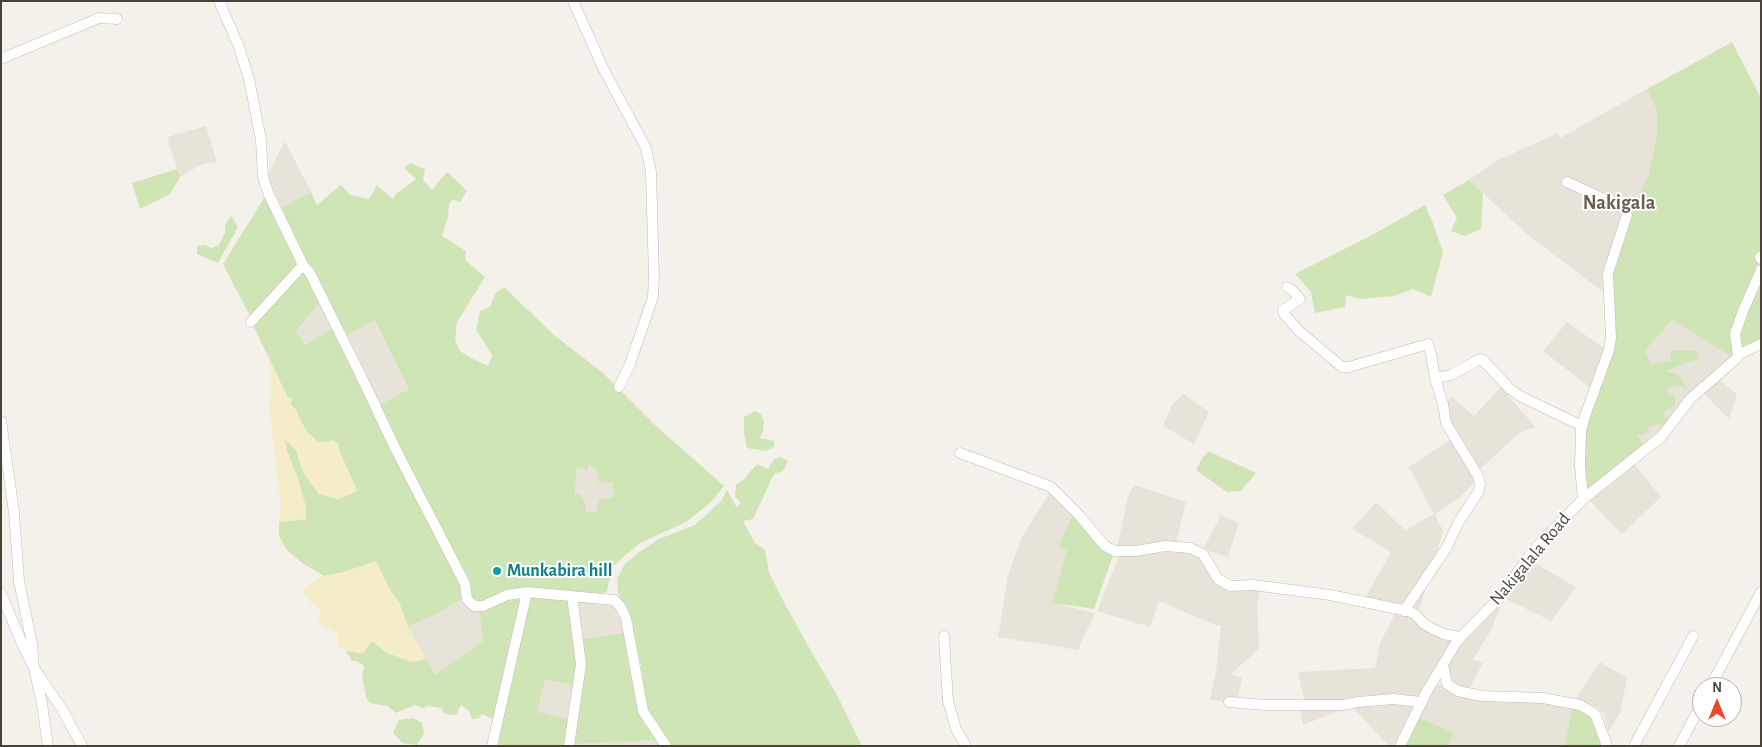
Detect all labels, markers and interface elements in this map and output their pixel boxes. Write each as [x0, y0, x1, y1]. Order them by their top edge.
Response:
district label: Nakigala [1583, 191, 1655, 215]
street label: Nakigalala Road [1485, 508, 1575, 610]
place label: Munkabira hill [507, 560, 612, 582]
marker: Munkabira hill [491, 565, 503, 577]
north arrow [1692, 677, 1742, 727]
text: N [1712, 681, 1722, 695]

